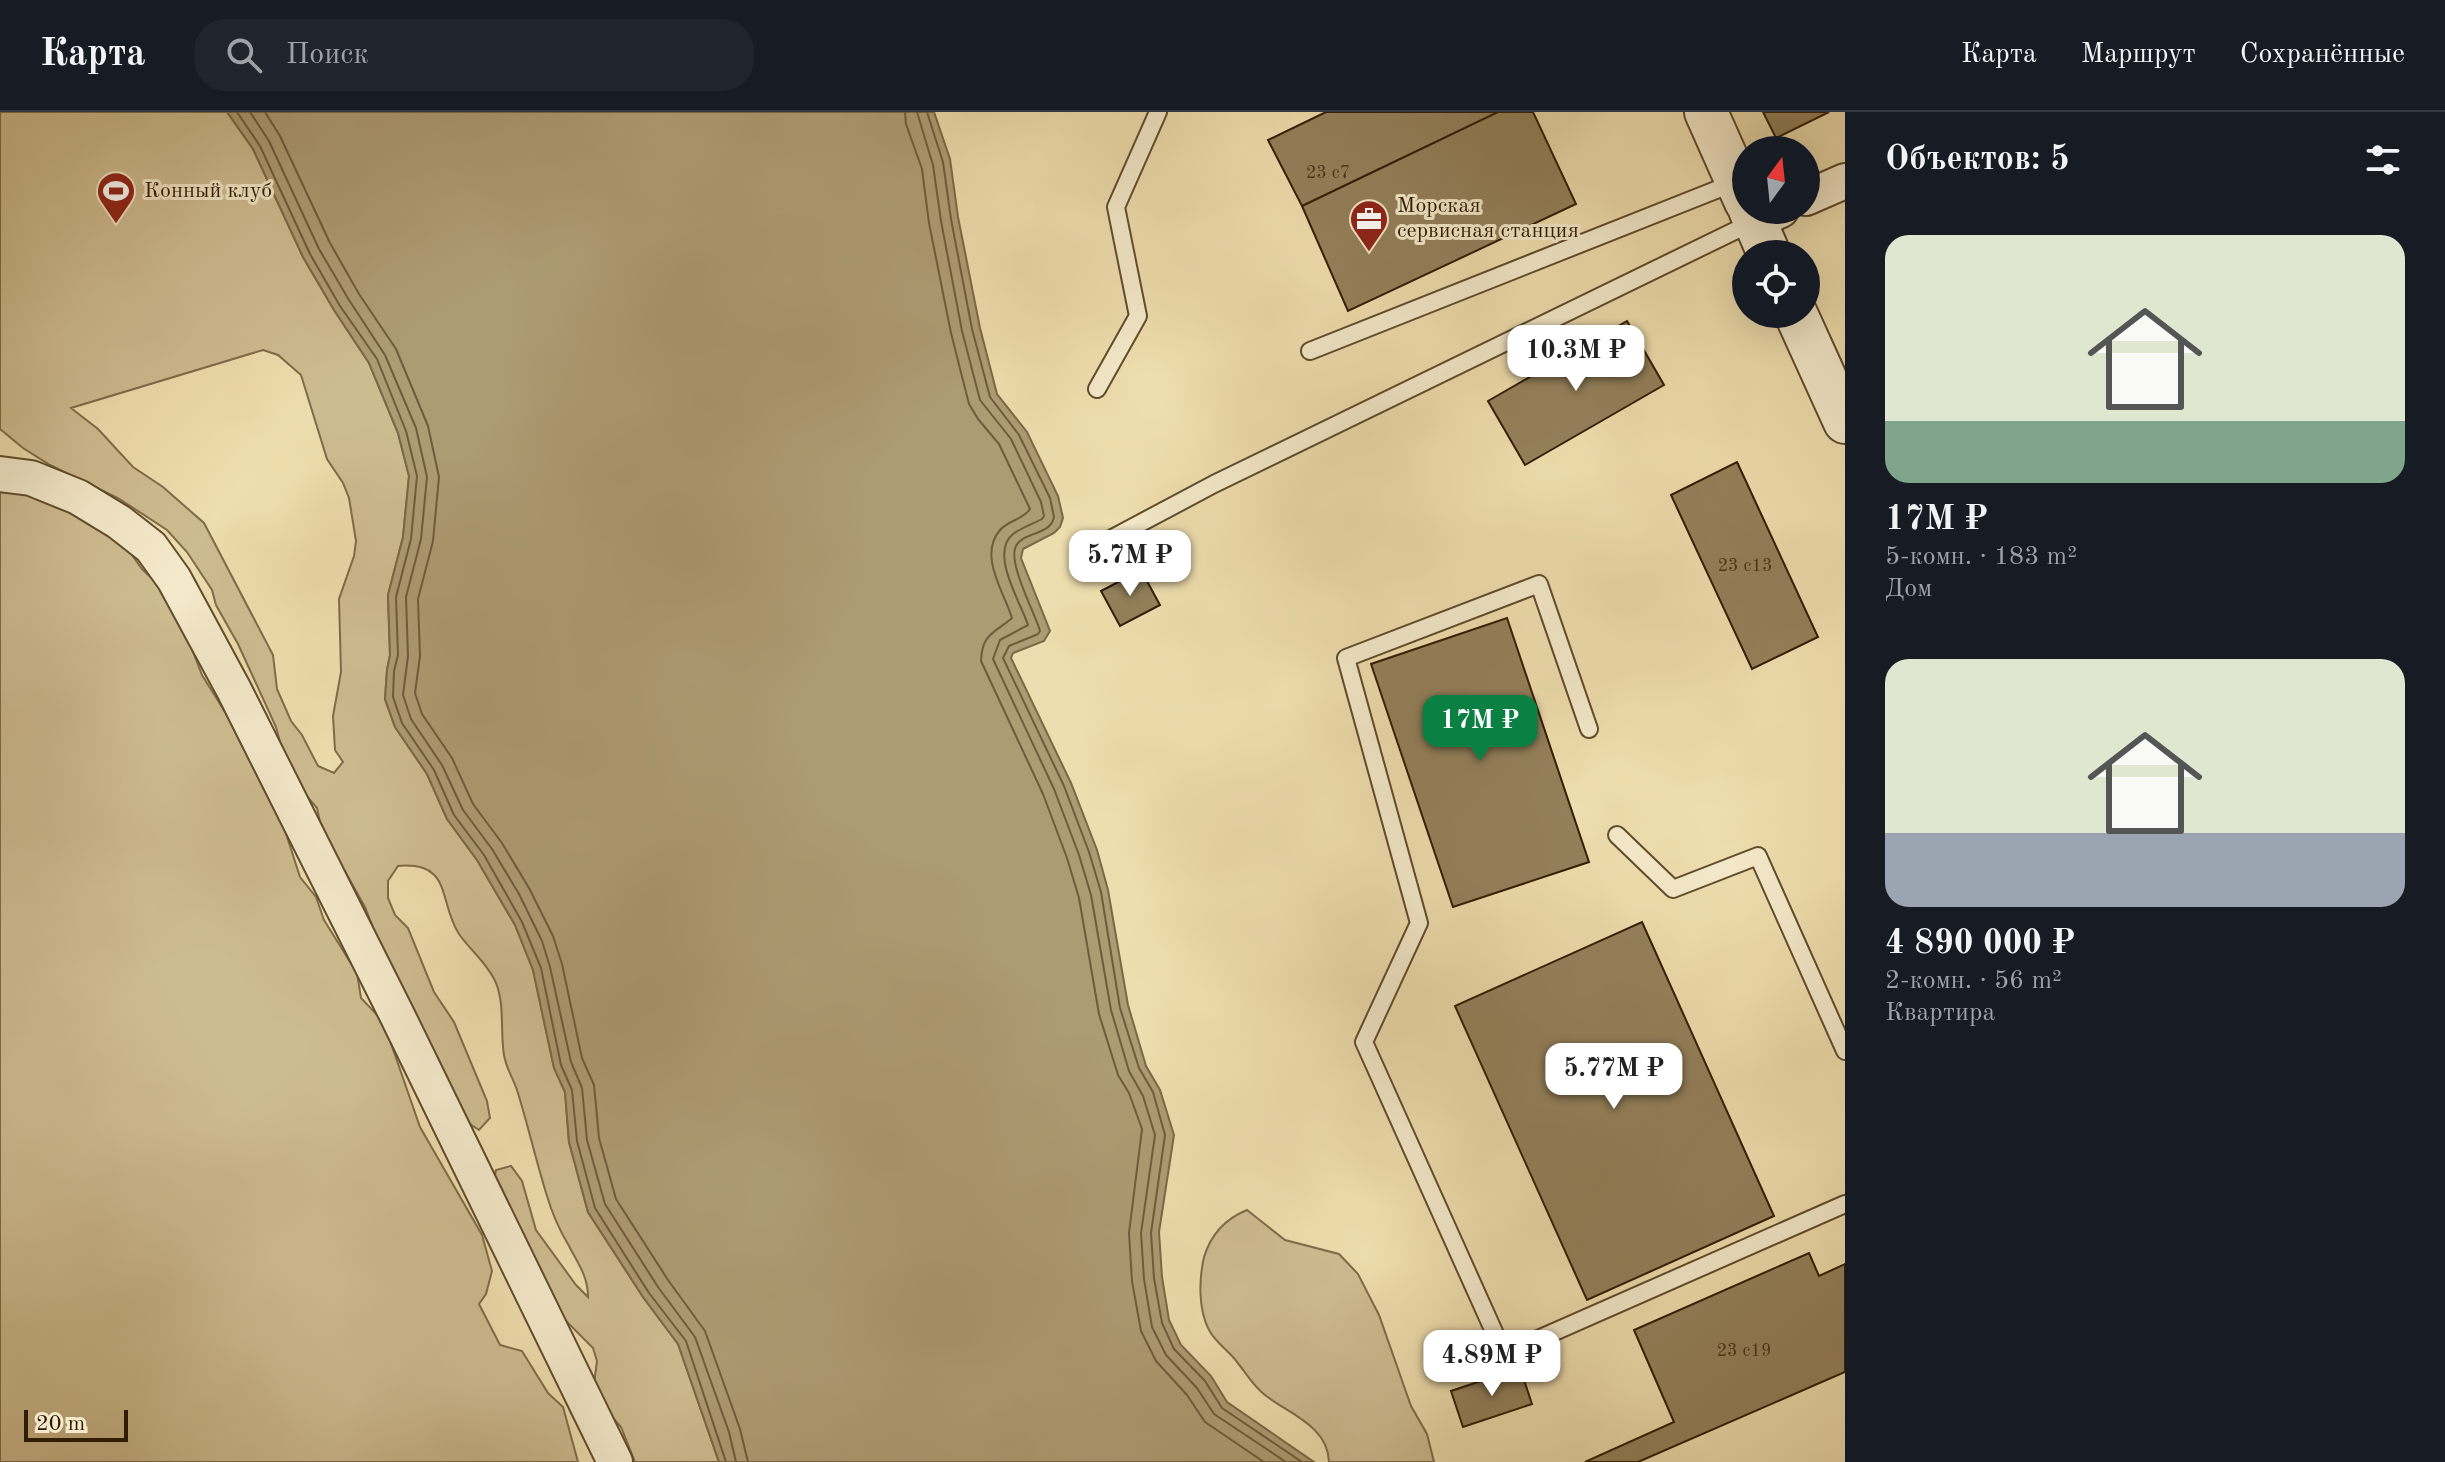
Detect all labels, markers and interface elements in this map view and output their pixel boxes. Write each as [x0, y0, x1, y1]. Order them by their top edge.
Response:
search box [194, 19, 754, 91]
icon: search [222, 33, 266, 77]
text: Карта [40, 36, 146, 74]
text: Поиск [286, 40, 368, 70]
text: Карта [1961, 41, 2037, 69]
text: Маршрут [2081, 41, 2196, 69]
text: Сохранённые [2240, 41, 2405, 69]
north arrow [1732, 136, 1820, 224]
map controls [1732, 136, 1820, 328]
icon: filters [2361, 138, 2405, 182]
text: Объектов: 5 [1885, 143, 2070, 177]
house number: 23 с7 [1306, 164, 1350, 182]
sports icon: Конный клуб [95, 170, 137, 225]
place label: Конный клуб [144, 180, 272, 202]
place label: Морская сервисная станция [1397, 195, 1579, 242]
office icon: Морская сервисная станция [1348, 198, 1390, 253]
button: locate [1732, 240, 1820, 328]
icon: home [2073, 287, 2217, 431]
pin: 10.3M ₽ [1502, 325, 1650, 393]
text: 10.3M ₽ [1525, 338, 1627, 364]
text: 17M ₽ [1885, 503, 1988, 537]
pin: 5.7M ₽ [1065, 530, 1195, 598]
text: 5.7M ₽ [1087, 543, 1173, 569]
text: 5-комн. · 183 m² [1885, 544, 2077, 570]
house number: 23 с13 [1718, 557, 1772, 575]
text: Дом [1885, 576, 1932, 602]
pin: 17M ₽ [1424, 695, 1536, 763]
text: 17M ₽ [1441, 708, 1519, 734]
icon: home [2073, 711, 2217, 855]
text: 4 890 000 ₽ [1885, 927, 2075, 961]
text: 2-комн. · 56 m² [1885, 968, 2062, 994]
text: Квартира [1885, 1000, 1995, 1026]
pin: 5.77M ₽ [1540, 1043, 1688, 1111]
text: 5.77M ₽ [1563, 1056, 1665, 1082]
pin: 4.89M ₽ [1418, 1330, 1566, 1398]
house number: 23 с19 [1717, 1342, 1771, 1360]
text: 4.89M ₽ [1441, 1343, 1543, 1369]
scale bar [24, 1406, 128, 1442]
text: 20 m [36, 1413, 85, 1435]

